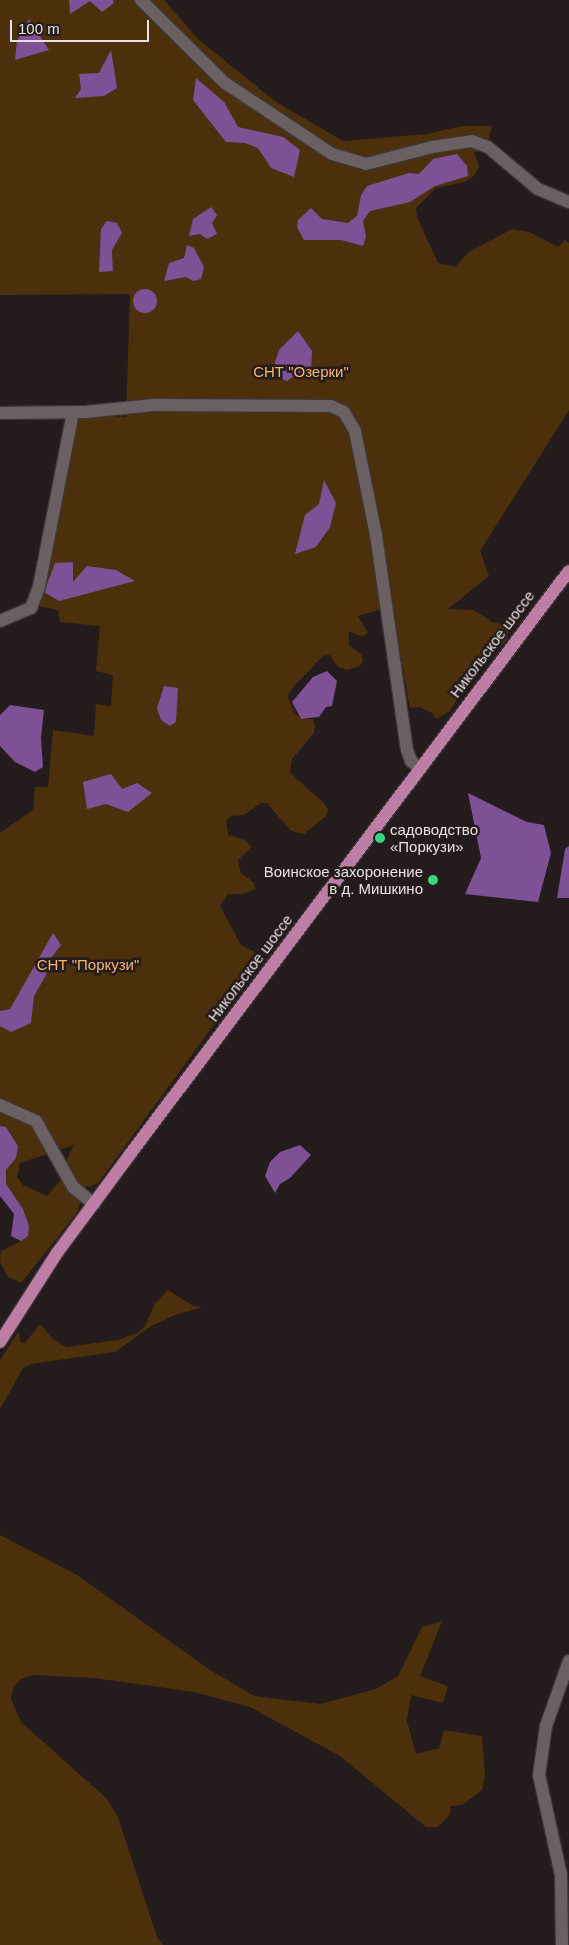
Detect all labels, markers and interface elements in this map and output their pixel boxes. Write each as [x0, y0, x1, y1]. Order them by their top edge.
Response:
scale bar [12, 10, 151, 42]
text: 100 m [18, 20, 60, 37]
park label: СНТ "Озерки" [253, 363, 349, 381]
street label: Никольское шоссе [446, 587, 538, 701]
place label: садоводство «Поркузи» [390, 820, 478, 855]
marker: садоводство «Поркузи» [374, 832, 386, 844]
place label: Воинское захоронение в д. Мишкино [264, 862, 423, 897]
marker: Воинское захоронение в д. Мишкино [427, 874, 439, 886]
street label: Никольское шоссе [204, 911, 296, 1025]
park label: СНТ "Поркузи" [37, 956, 139, 974]

